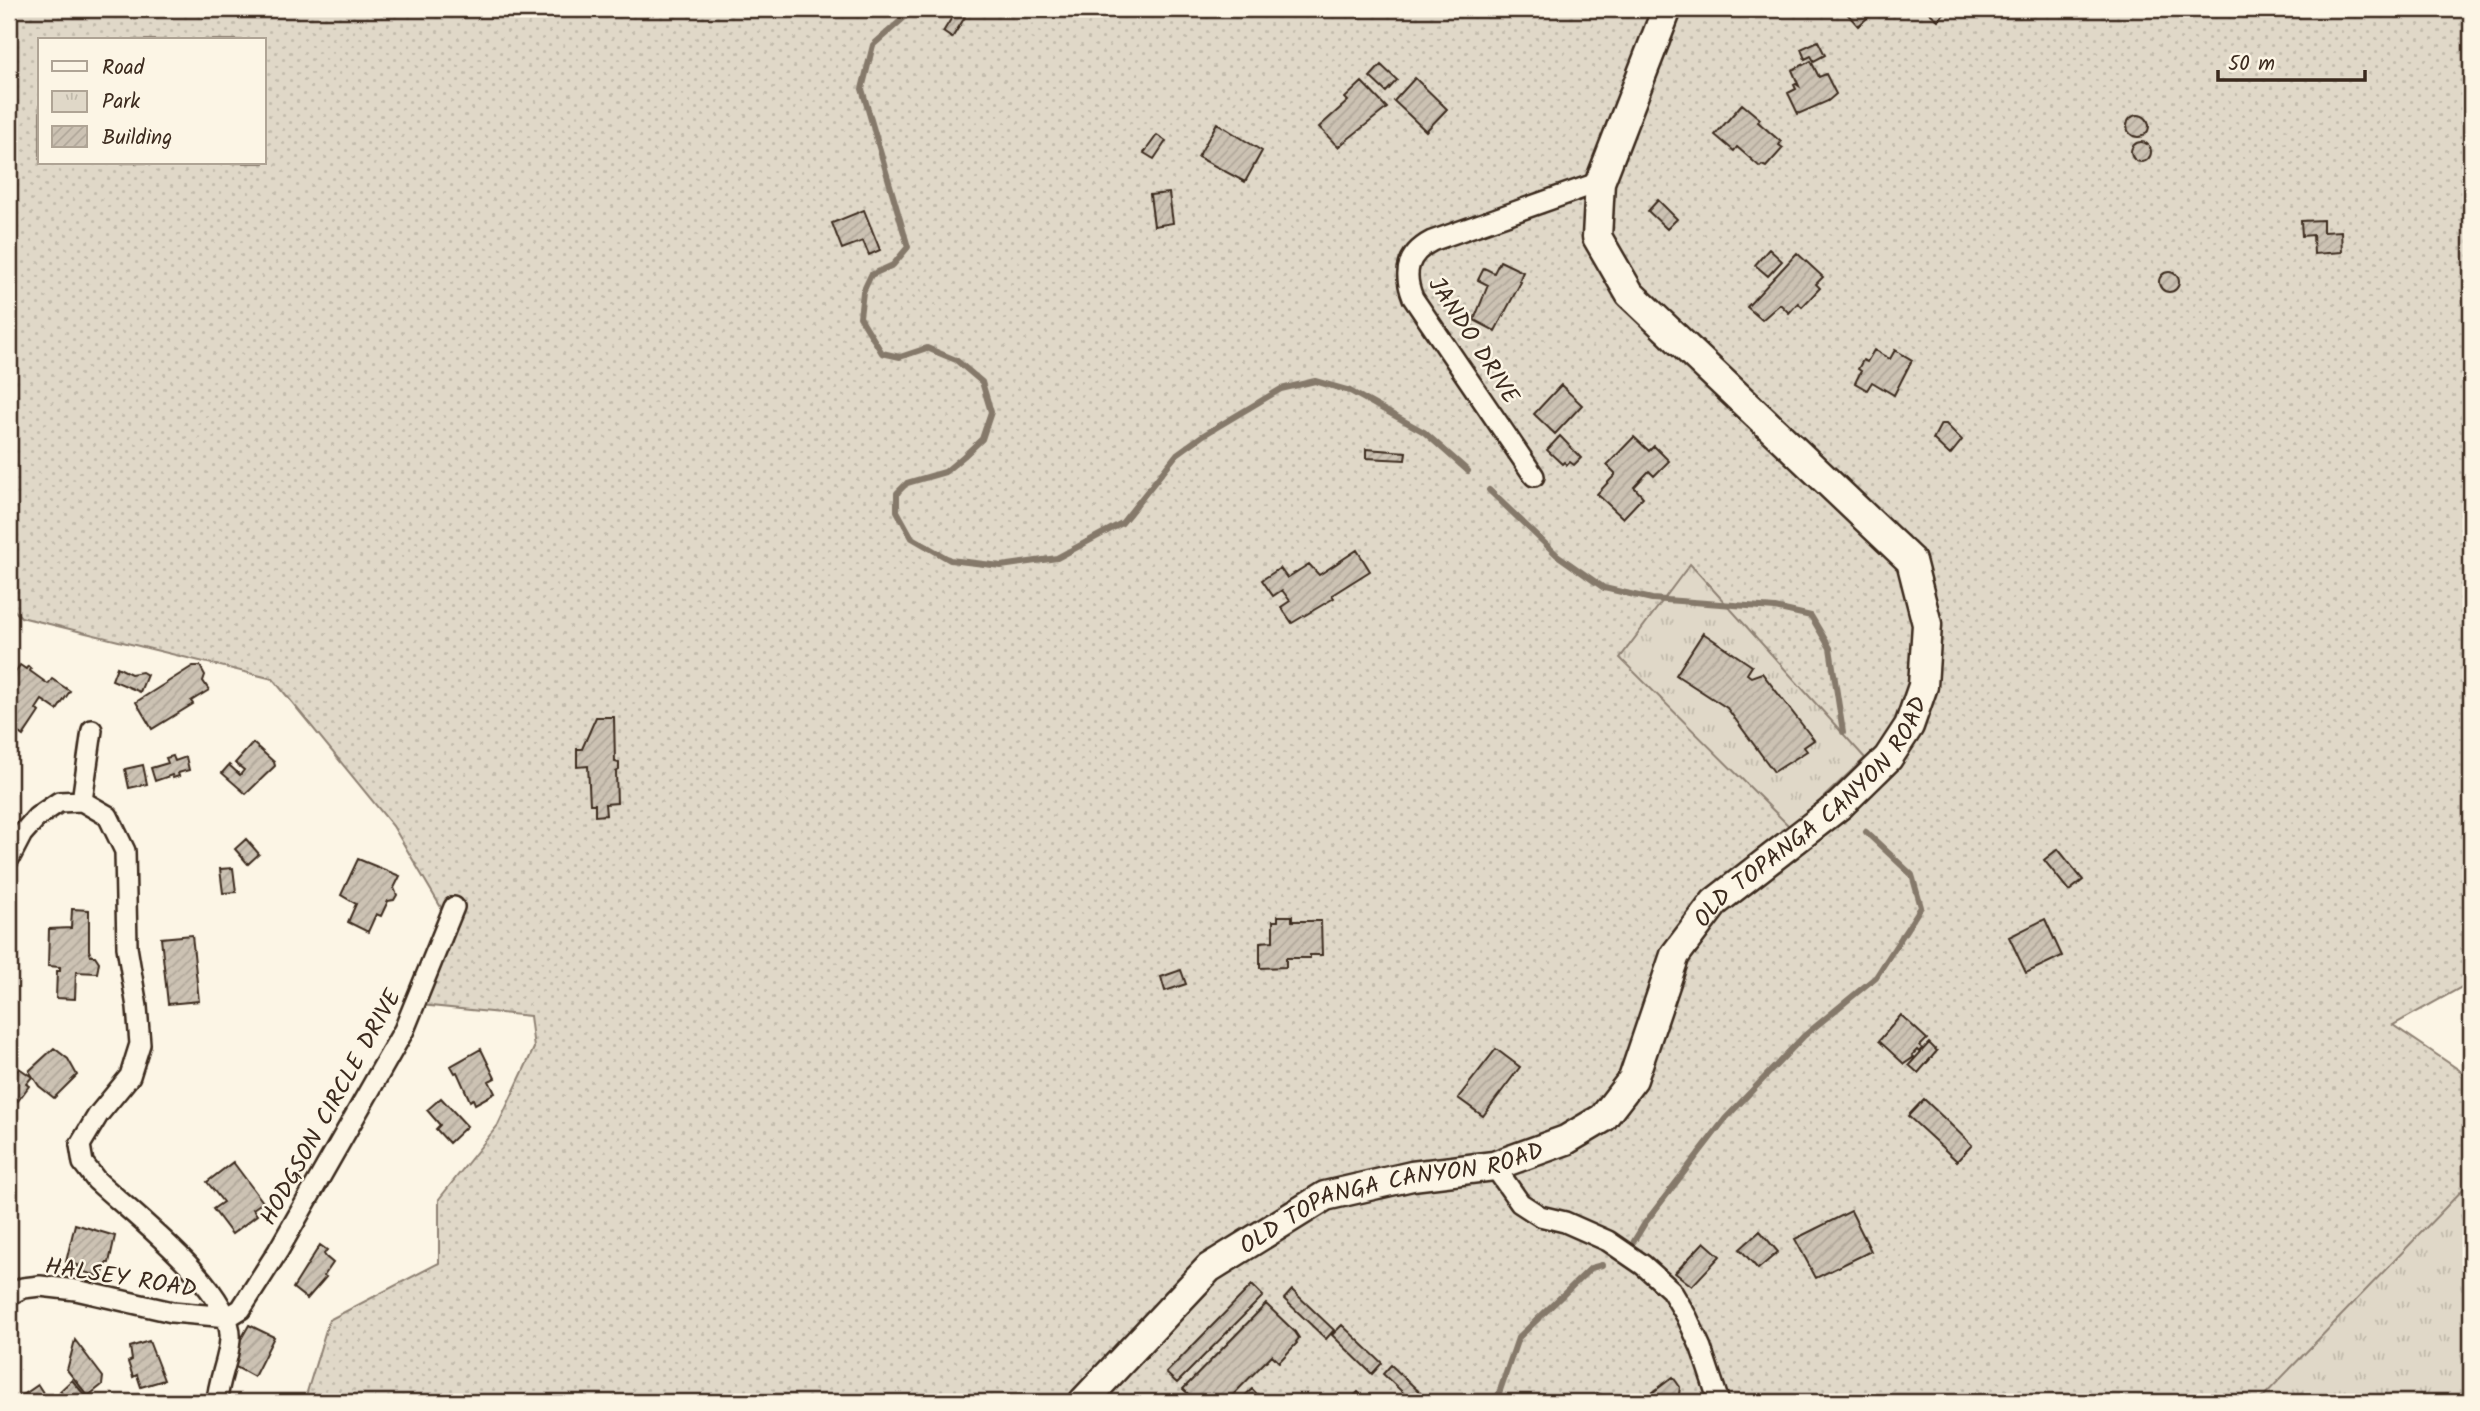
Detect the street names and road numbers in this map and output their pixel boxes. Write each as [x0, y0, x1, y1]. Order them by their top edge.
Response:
street label: JANDO DRIVE [1417, 269, 1529, 413]
street label: OLD TOPANGA CANYON ROAD [1684, 691, 1939, 936]
street label: HODGSON CIRCLE DRIVE [250, 982, 413, 1233]
street label: OLD TOPANGA CANYON ROAD [1232, 1132, 1550, 1266]
street label: HALSEY ROAD [42, 1247, 199, 1310]

